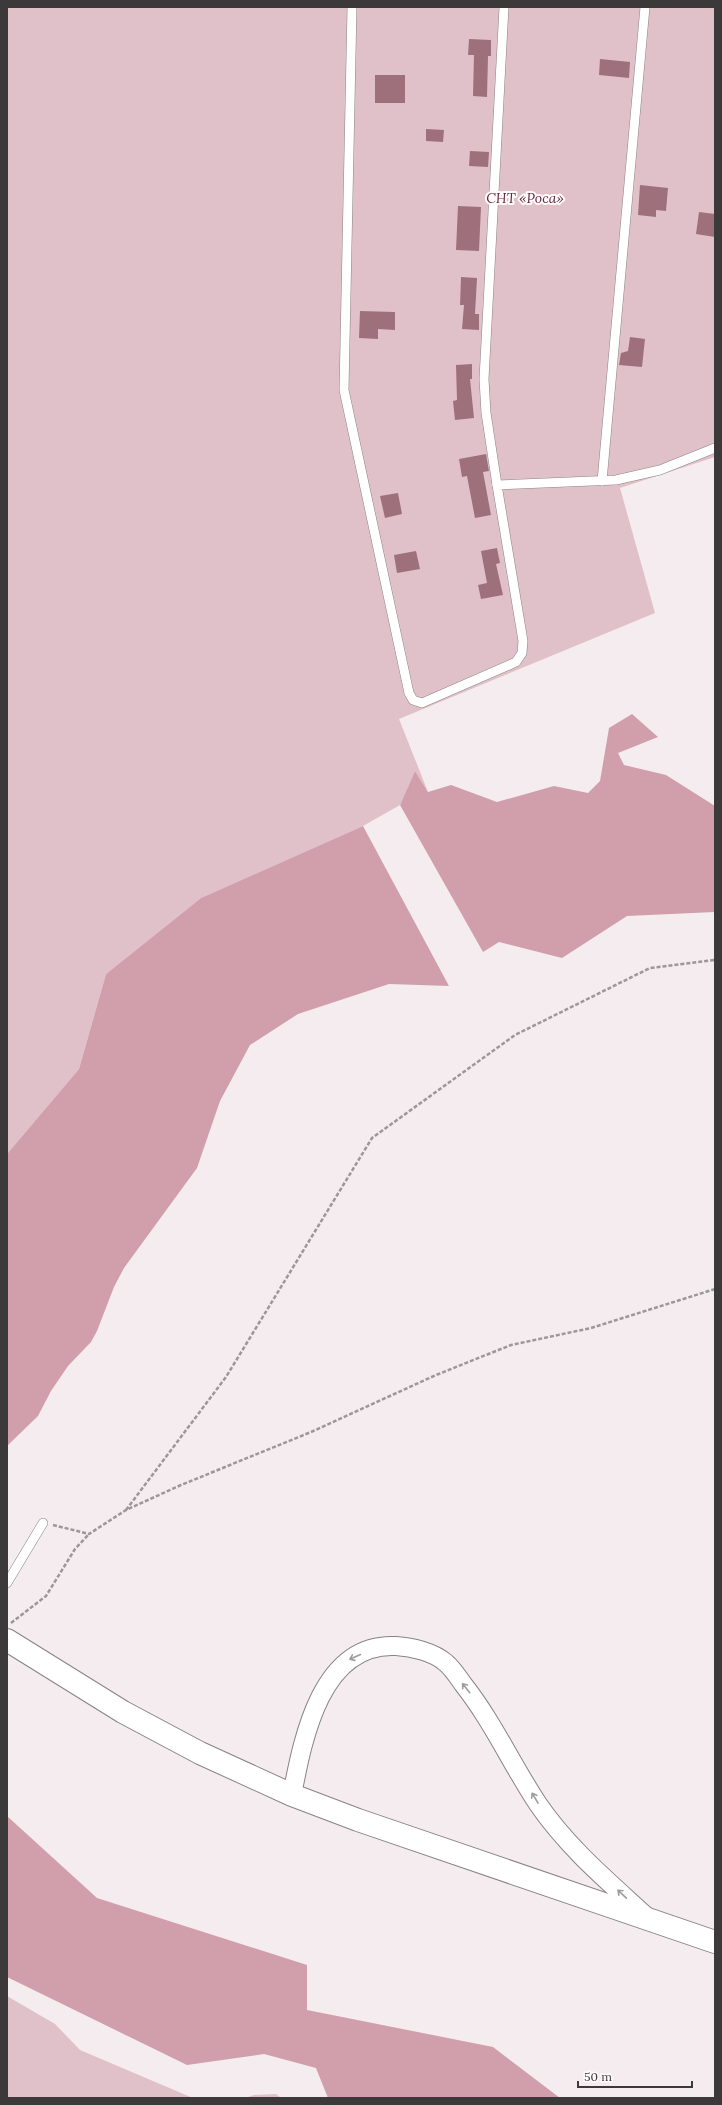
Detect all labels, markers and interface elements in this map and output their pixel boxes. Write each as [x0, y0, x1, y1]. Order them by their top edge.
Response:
park label: СНТ «Роса» [486, 189, 564, 207]
one-way arrow [349, 1654, 361, 1661]
one-way arrow [462, 1683, 471, 1694]
one-way arrow [530, 1792, 538, 1804]
one-way arrow [617, 1889, 627, 1899]
scale bar [578, 2063, 692, 2089]
text: 50 m [584, 2069, 612, 2084]

